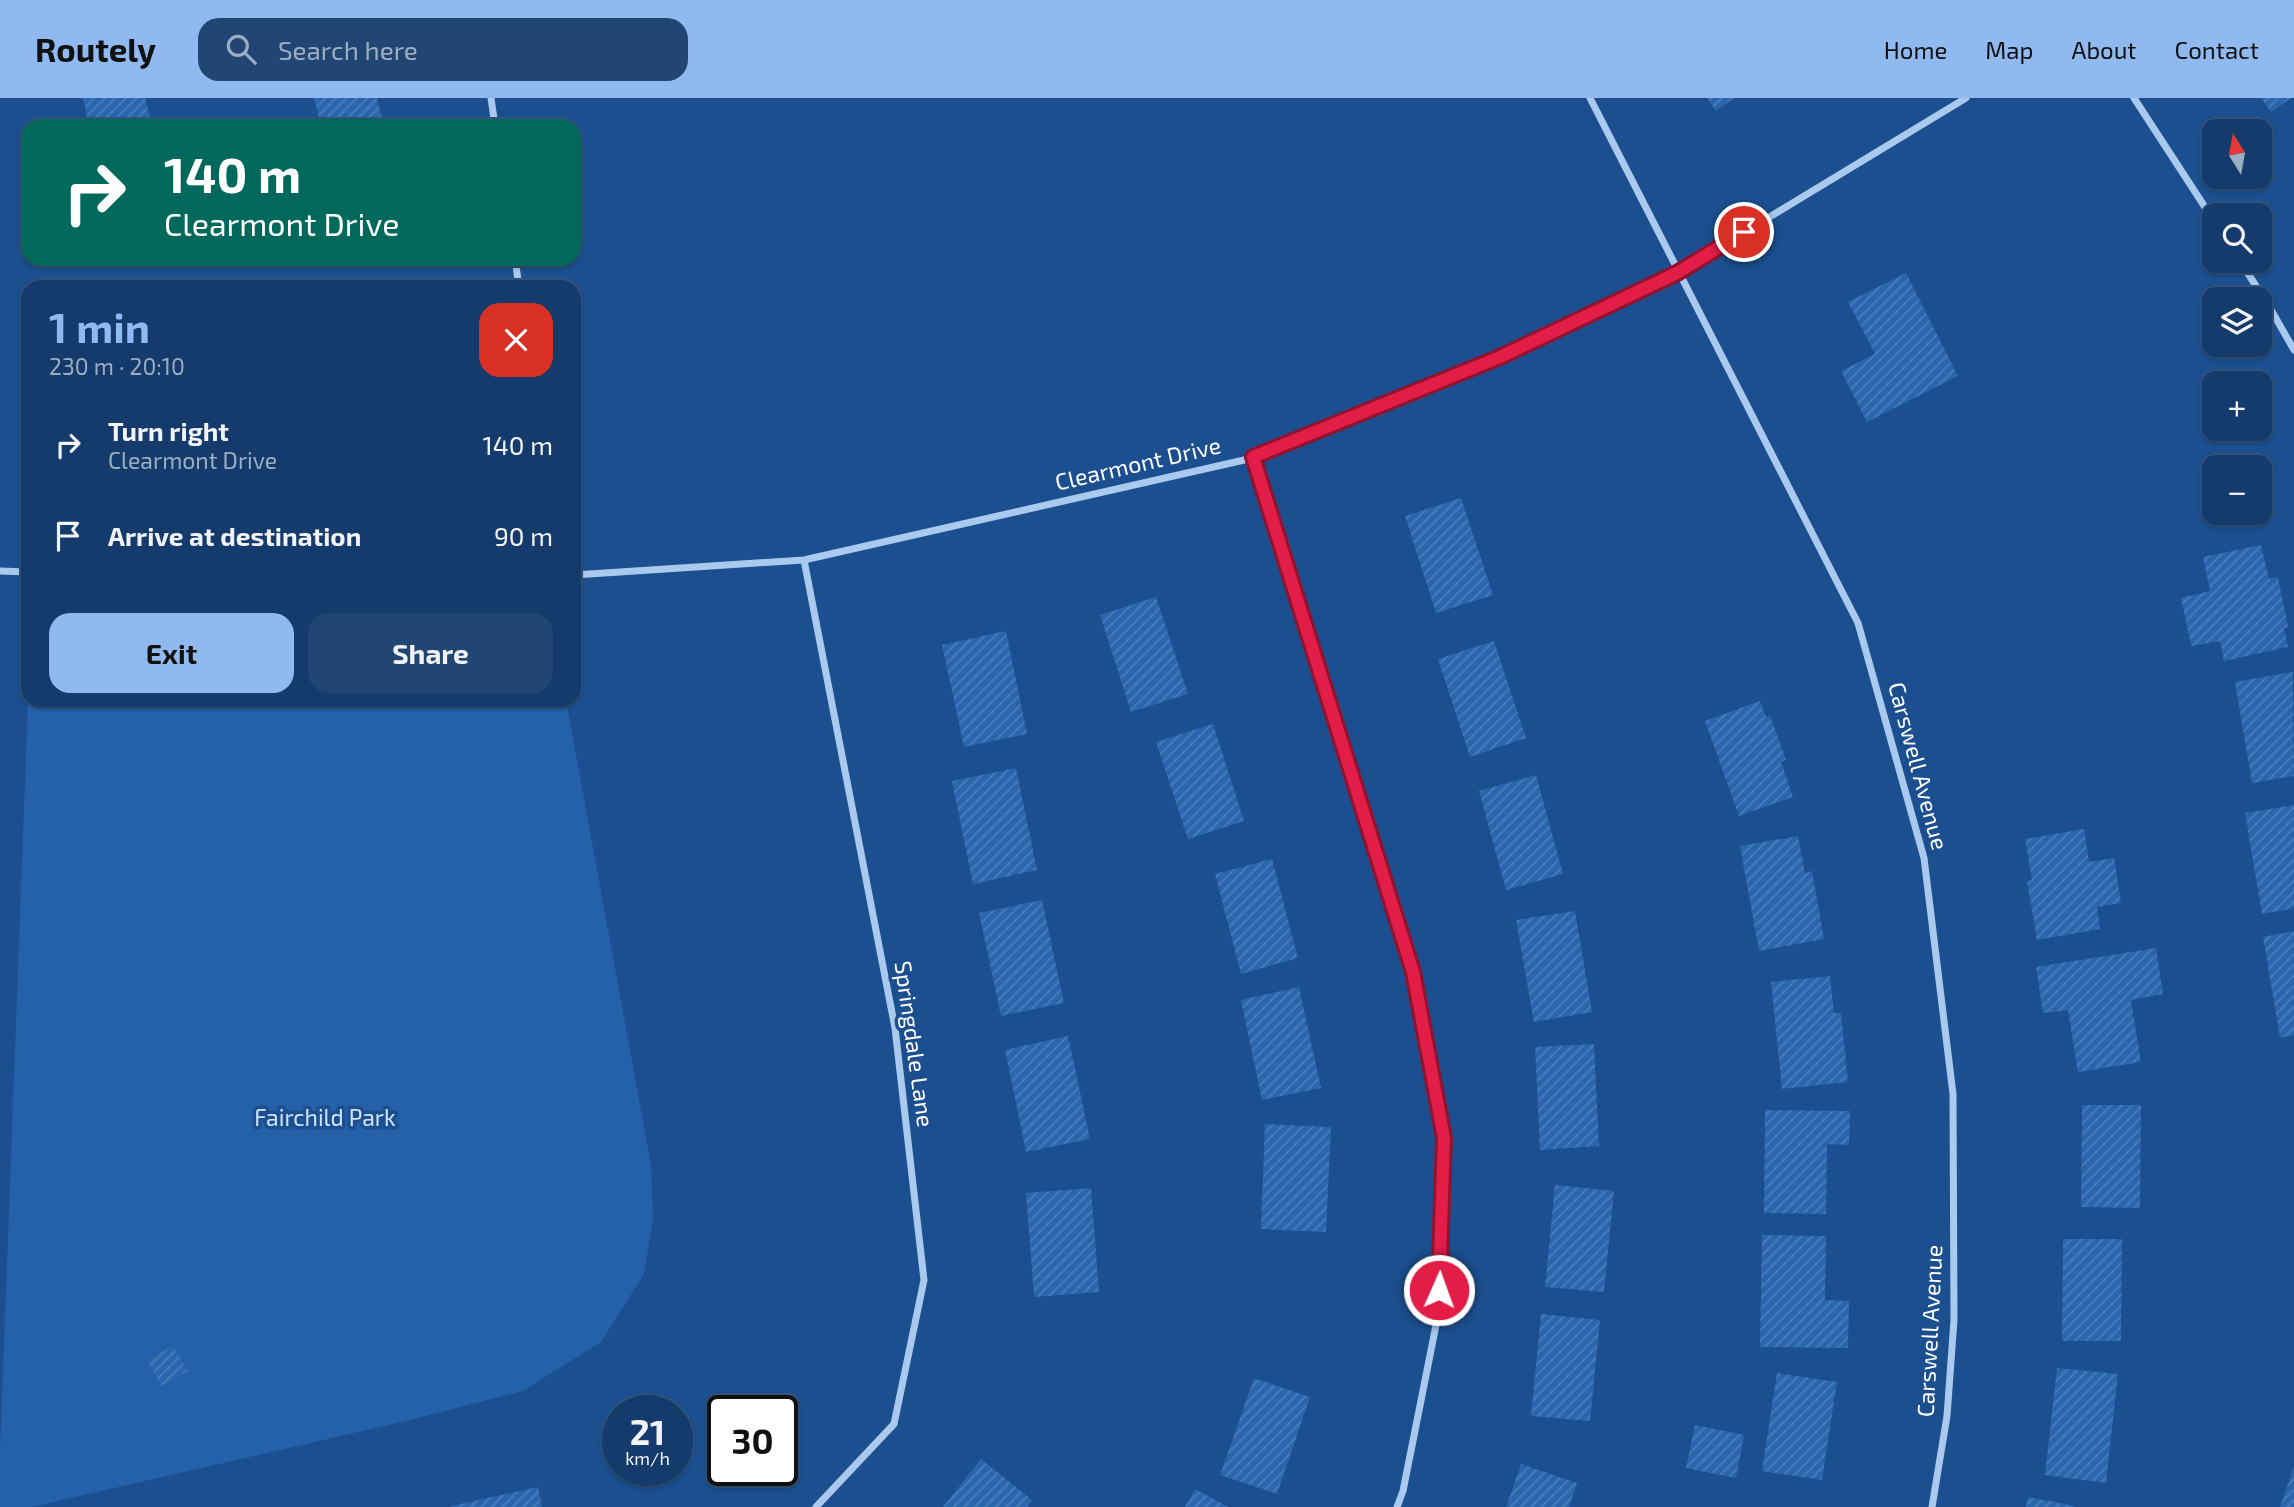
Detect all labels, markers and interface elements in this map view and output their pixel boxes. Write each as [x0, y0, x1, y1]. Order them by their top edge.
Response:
search box [198, 18, 688, 81]
text: Routely [35, 29, 156, 69]
icon: search [222, 30, 260, 68]
text: Search here [278, 34, 418, 65]
text: Home [1884, 35, 1947, 64]
text: Map [1985, 35, 2033, 64]
text: About [2071, 35, 2137, 64]
text: Contact [2175, 35, 2259, 64]
north arrow [2202, 119, 2272, 189]
map controls [2202, 119, 2272, 525]
text: 140 m [164, 144, 301, 203]
icon: right [49, 147, 140, 238]
pin [1714, 202, 1774, 262]
button: search [2202, 203, 2272, 273]
text: Clearmont Drive [164, 204, 399, 242]
icon: arrive [1725, 213, 1763, 251]
button: layers [2202, 287, 2272, 357]
text: 1 min [49, 301, 150, 351]
button: close [479, 303, 553, 377]
text: 230 m · 20:10 [49, 352, 185, 380]
button: + [2202, 371, 2272, 441]
text: Turn right [108, 415, 229, 446]
icon: right [49, 426, 87, 464]
text: 140 m [482, 429, 553, 460]
street label: Clearmont Drive [1052, 430, 1223, 496]
text: Clearmont Drive [108, 446, 277, 474]
button: − [2202, 455, 2272, 525]
icon: arrive [49, 517, 87, 555]
text: Arrive at destination [108, 520, 361, 551]
text: 90 m [494, 520, 553, 551]
button: Exit [49, 613, 294, 693]
button: Share [308, 613, 553, 693]
street label: Carswell Avenue [1883, 679, 1955, 853]
street label: Springdale Lane [889, 959, 941, 1129]
park label: Fairchild Park [254, 1103, 396, 1131]
street label: Carswell Avenue [1911, 1244, 1947, 1418]
position arrow [1402, 1253, 1476, 1327]
speed limit sign: 30 [707, 1395, 798, 1486]
text: 21 [630, 1410, 665, 1452]
text: km/h [625, 1447, 670, 1469]

